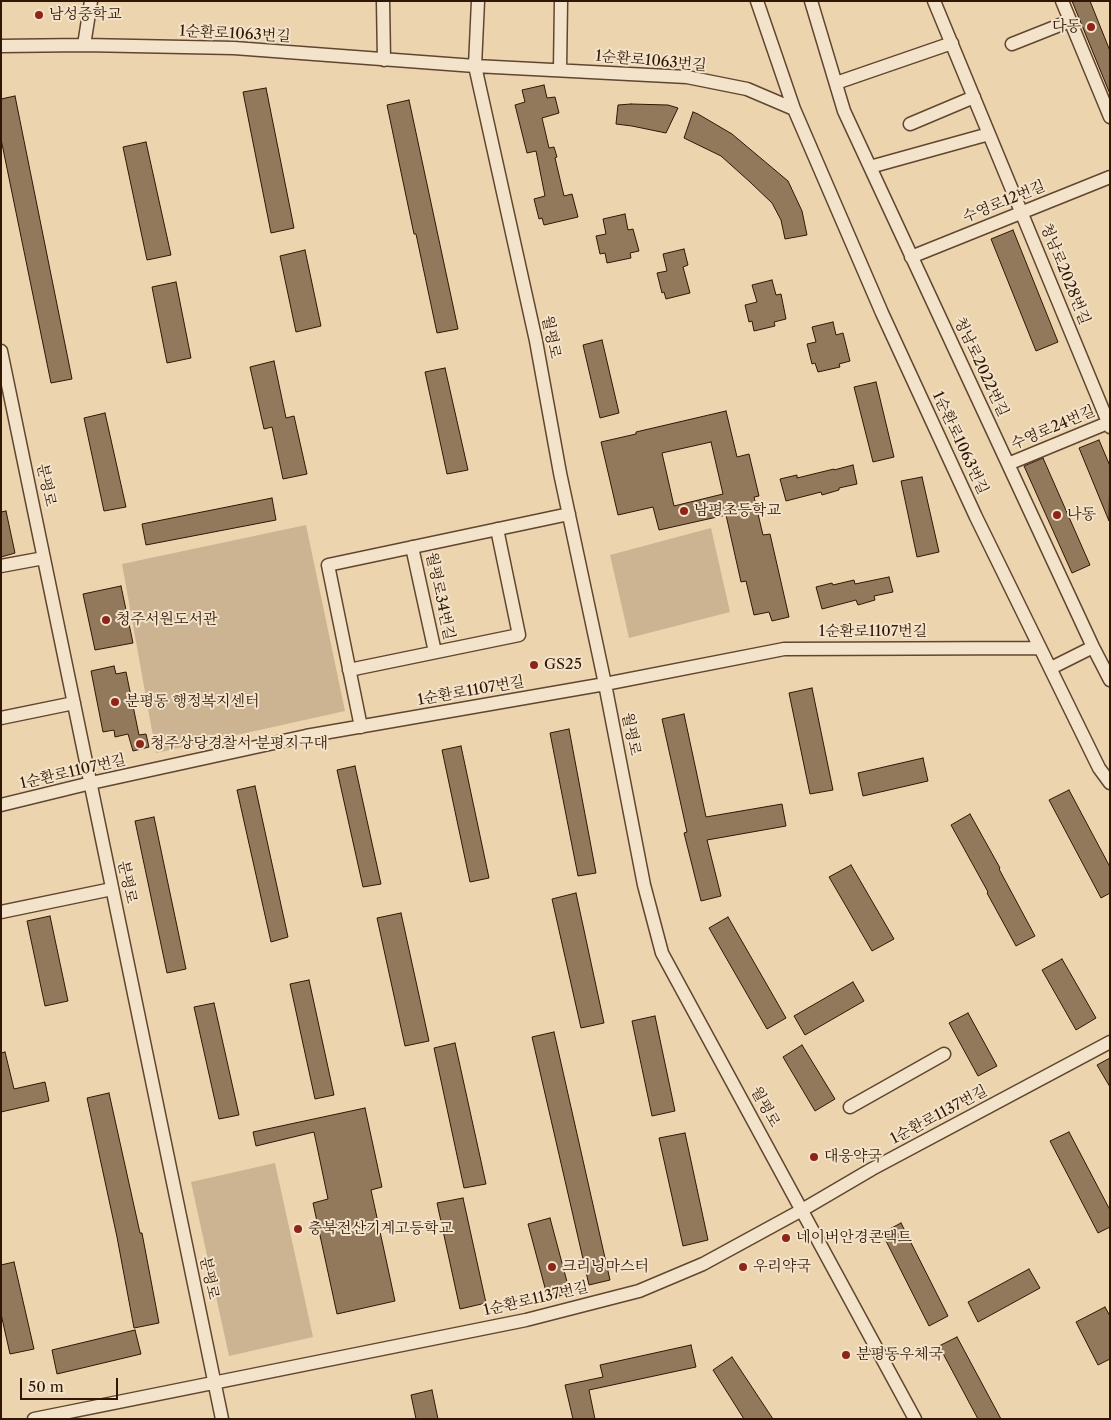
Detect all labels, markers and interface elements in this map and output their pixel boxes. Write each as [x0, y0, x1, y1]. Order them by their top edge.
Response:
place label: 남성중학교 [49, 6, 121, 24]
marker: 남성중학교 [33, 9, 45, 21]
place label: 다동 [1052, 18, 1081, 36]
marker: 다동 [1085, 21, 1097, 33]
street label: 1순환로1063번길 [179, 22, 291, 46]
street label: 1순환로1063번길 [595, 47, 707, 75]
street label: 수영로12번길 [960, 177, 1048, 227]
street label: 청남로2028번길 [1036, 221, 1094, 327]
street label: 월평로 [538, 314, 564, 360]
street label: 청남로2022번길 [950, 314, 1012, 420]
street label: 1순환로1063번길 [928, 389, 992, 497]
street label: 수영로24번길 [1008, 402, 1098, 454]
street label: 분평로 [33, 462, 59, 508]
place label: 남평초등학교 [694, 502, 781, 520]
marker: 남평초등학교 [678, 505, 690, 517]
place label: 나동 [1067, 506, 1096, 524]
marker: 나동 [1051, 509, 1063, 521]
street label: 월평로34번길 [422, 550, 458, 642]
place label: 청주서원도서관 [116, 611, 217, 629]
marker: 청주서원도서관 [100, 614, 112, 626]
street label: 1순환로1107번길 [819, 623, 927, 641]
place label: GS25 [544, 656, 582, 674]
marker: GS25 [528, 659, 540, 671]
street label: 1순환로1107번길 [416, 673, 526, 709]
place label: 분평동 행정복지센터 [125, 693, 259, 711]
marker: 분평동 행정복지센터 [109, 696, 121, 708]
street label: 월평로 [618, 711, 644, 757]
place label: 청주상당경찰서 분평지구대 [150, 735, 328, 753]
marker: 청주상당경찰서 분평지구대 [134, 738, 146, 750]
street label: 1순환로1107번길 [18, 751, 128, 793]
street label: 분평로 [114, 859, 140, 905]
street label: 1순환로1137번길 [888, 1082, 990, 1148]
street label: 월평로 [747, 1084, 783, 1130]
place label: 대웅약국 [824, 1148, 882, 1166]
marker: 대웅약국 [808, 1151, 820, 1163]
place label: 충북전산기계고등학교 [308, 1220, 453, 1238]
marker: 충북전산기계고등학교 [292, 1223, 304, 1235]
place label: 네이버안경콘택트 [796, 1229, 912, 1247]
marker: 네이버안경콘택트 [780, 1232, 792, 1244]
street label: 분평로 [196, 1255, 222, 1301]
place label: 크리닝마스터 [562, 1258, 649, 1276]
place label: 우리약국 [753, 1258, 811, 1276]
marker: 크리닝마스터 [546, 1261, 558, 1273]
marker: 우리약국 [737, 1261, 749, 1273]
street label: 1순환로1137번길 [482, 1278, 590, 1320]
place label: 분평동우체국 [856, 1346, 943, 1364]
marker: 분평동우체국 [840, 1349, 852, 1361]
scale bar [22, 1368, 120, 1400]
text: 50 m [28, 1377, 64, 1396]

